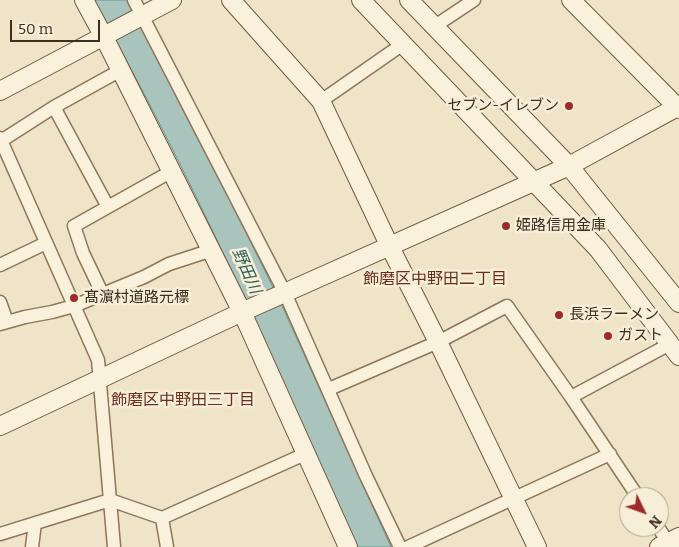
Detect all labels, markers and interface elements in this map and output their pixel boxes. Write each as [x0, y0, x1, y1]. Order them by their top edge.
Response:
scale bar [12, 10, 102, 42]
text: 50 m [18, 20, 53, 38]
place label: セブン-イレブン [447, 97, 559, 115]
marker: セブン-イレブン [563, 100, 575, 112]
place label: 姫路信用金庫 [516, 217, 606, 235]
marker: 姫路信用金庫 [500, 220, 512, 232]
water label: 野田川 [227, 245, 265, 297]
district label: 飾磨区中野田二丁目 [363, 270, 507, 290]
place label: 髙濵村道路元標 [84, 289, 189, 307]
marker: 髙濵村道路元標 [68, 292, 80, 304]
place label: 長浜ラーメン [569, 306, 659, 324]
marker: 長浜ラーメン [553, 309, 565, 321]
place label: ガスト [618, 327, 663, 345]
marker: ガスト [602, 330, 614, 342]
district label: 飾磨区中野田三丁目 [111, 391, 255, 411]
north arrow [619, 487, 669, 537]
text: N [645, 512, 665, 531]

